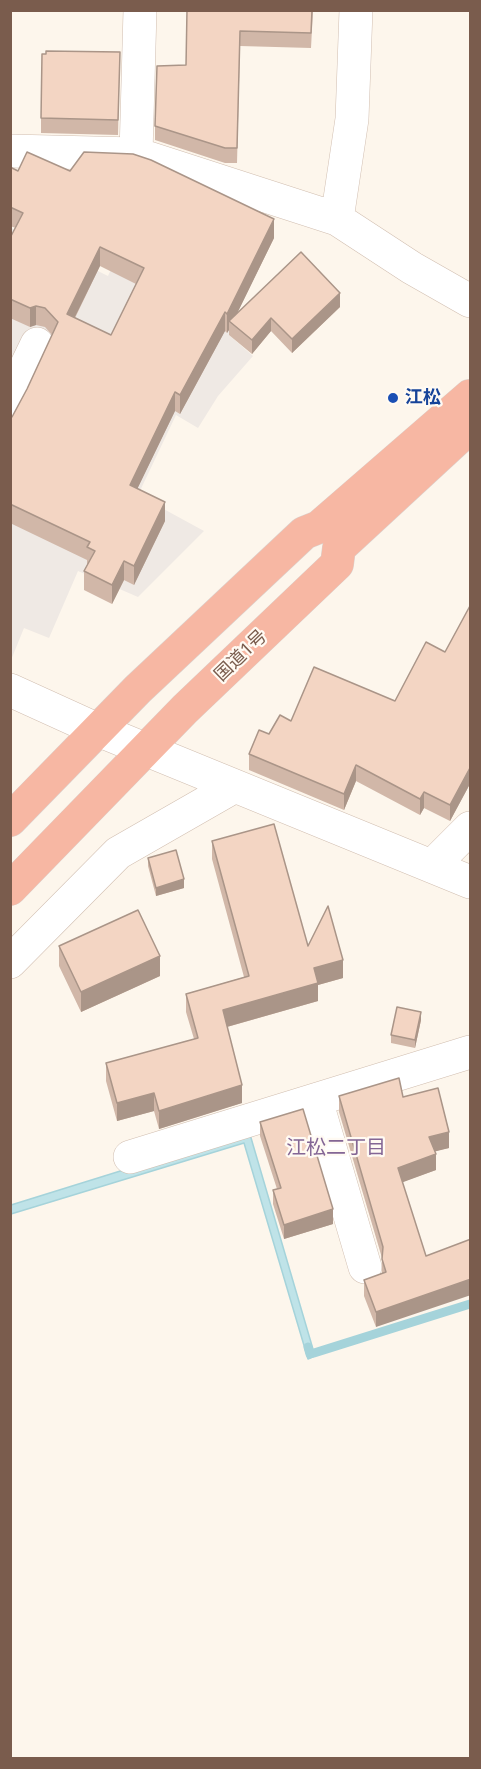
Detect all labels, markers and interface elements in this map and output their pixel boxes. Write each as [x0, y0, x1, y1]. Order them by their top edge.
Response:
place label: 江松 [405, 387, 441, 409]
marker: 江松 [386, 391, 400, 405]
street label: 国道1号 [210, 626, 272, 686]
district label: 江松二丁目 [286, 1136, 386, 1160]

